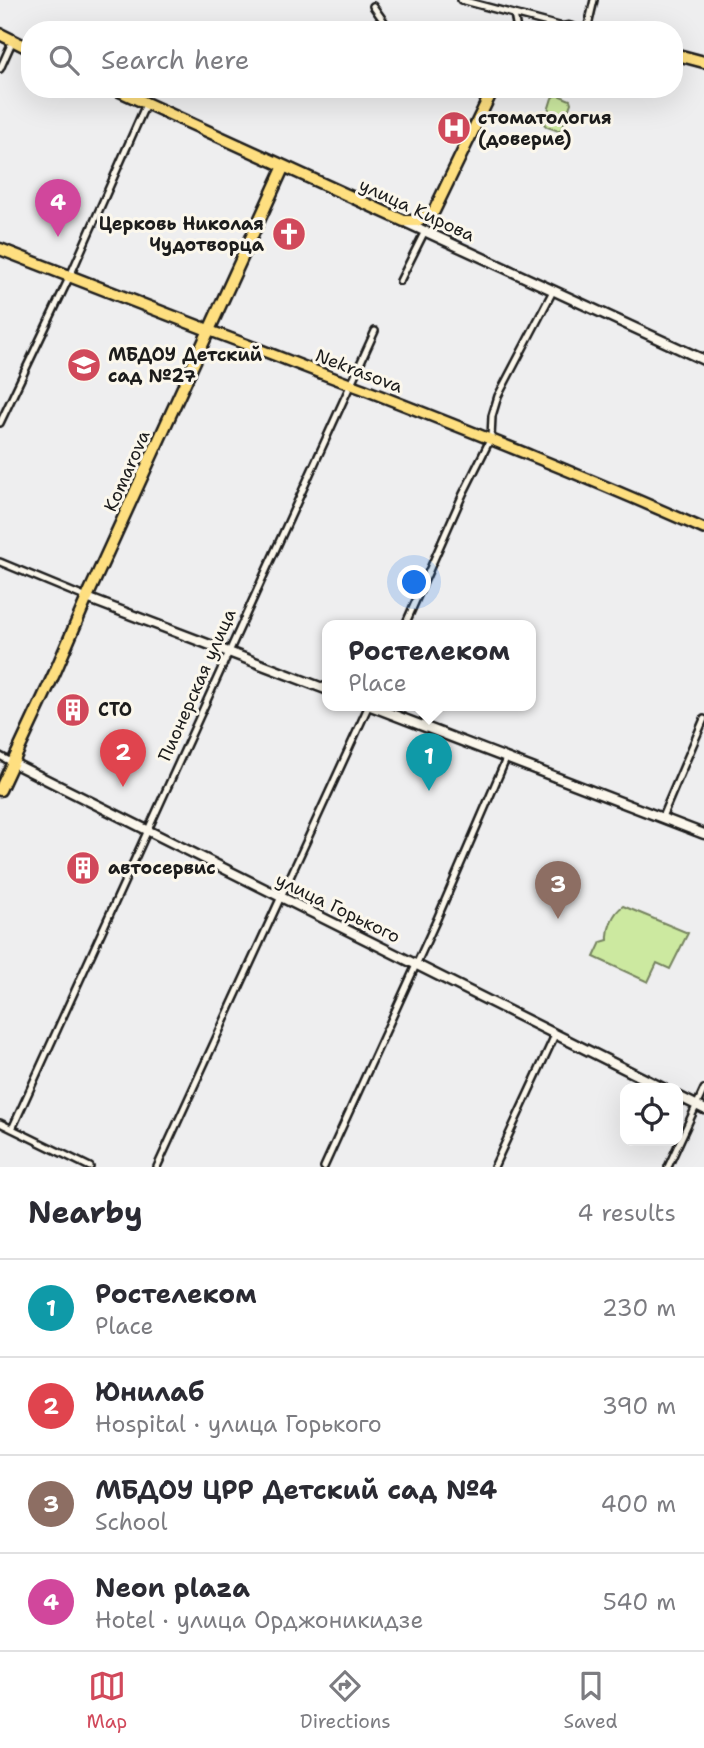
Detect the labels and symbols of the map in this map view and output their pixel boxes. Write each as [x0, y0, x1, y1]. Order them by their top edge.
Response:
place label: стоматология (доверие) [478, 106, 612, 151]
hospital icon: стоматология (доверие) [435, 109, 473, 147]
street label: улица Кирова [355, 173, 479, 247]
pin: 4 [35, 179, 81, 237]
place label: Церковь Николая Чудотворца [99, 212, 265, 257]
church icon: Церковь Николая Чудотворца [270, 215, 308, 253]
place label: МБДОУ Детский сад №27 [108, 343, 263, 388]
street label: Nekrasova [312, 343, 406, 399]
school or university icon: МБДОУ Детский сад №27 [65, 346, 103, 384]
street label: Komarova [98, 426, 156, 516]
your location [397, 565, 431, 599]
street label: Пионерская улица [153, 605, 241, 765]
building icon: СТО [54, 691, 92, 729]
place label: СТО [98, 698, 132, 722]
pin: 2 [100, 729, 146, 787]
pin: 1 [406, 733, 452, 791]
building icon: автосервис [64, 849, 102, 887]
place label: автосервис [108, 856, 216, 880]
pin: 3 [535, 861, 581, 919]
street label: улица Горького [272, 867, 404, 949]

